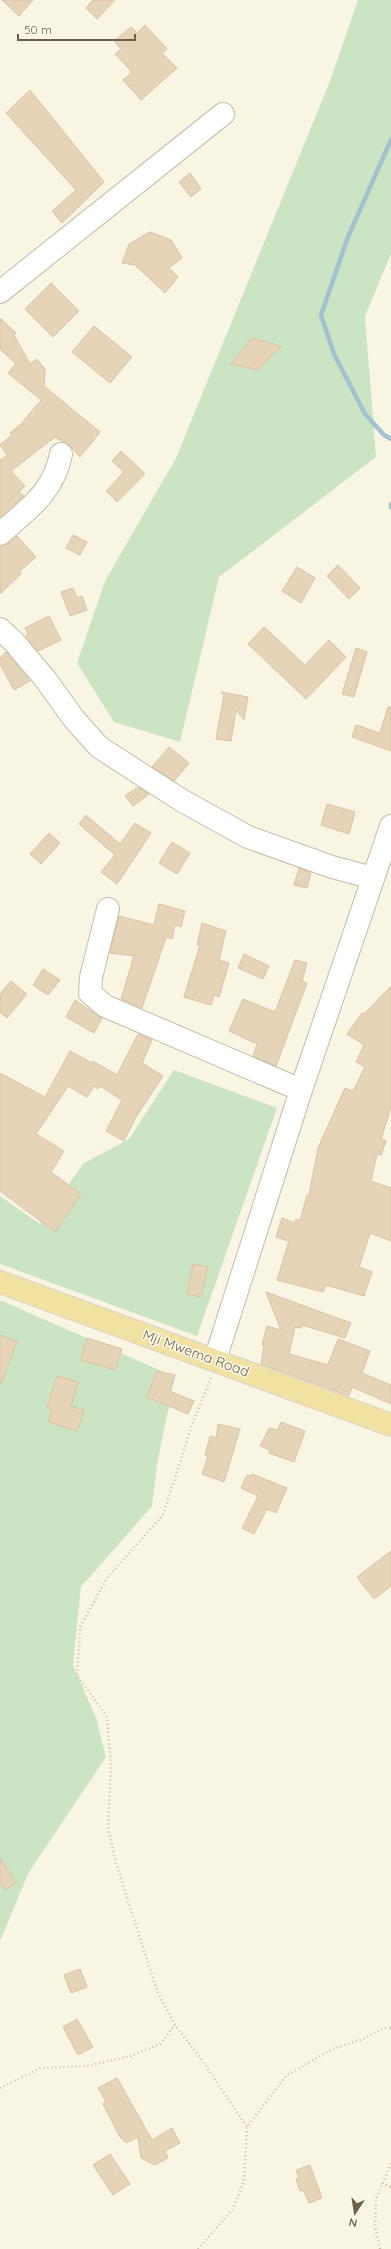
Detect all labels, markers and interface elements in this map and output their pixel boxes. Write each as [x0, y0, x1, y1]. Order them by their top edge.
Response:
scale bar [18, 16, 135, 42]
text: 50 m [24, 22, 52, 37]
street label: Mji Mwema Road [140, 1325, 252, 1381]
north arrow [335, 2193, 375, 2233]
text: N [348, 2215, 358, 2230]

